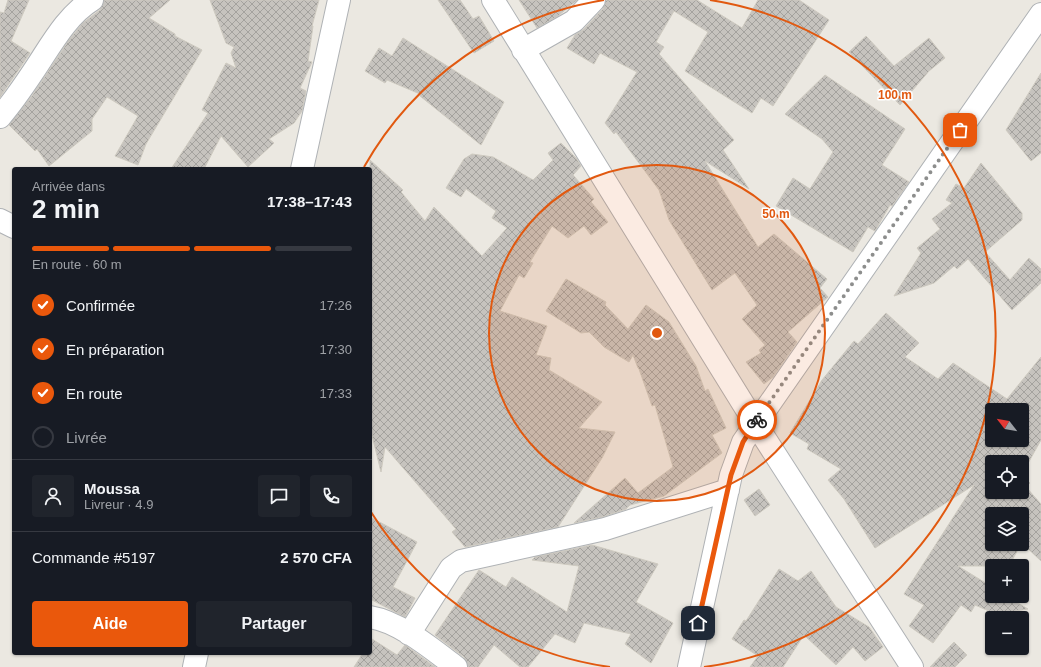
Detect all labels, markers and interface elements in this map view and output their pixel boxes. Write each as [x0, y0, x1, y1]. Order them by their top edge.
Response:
text: 100 m [878, 88, 912, 102]
pin [943, 113, 977, 147]
icon: bag [949, 119, 971, 141]
text: Arrivée dans [32, 179, 105, 194]
text: 17:38–17:43 [267, 193, 352, 210]
text: 2 min [32, 194, 100, 224]
text: 50 m [762, 207, 790, 221]
text: En route · 60 m [32, 257, 122, 272]
icon: check [32, 294, 54, 316]
text: Confirmée [66, 297, 135, 314]
text: 17:26 [319, 298, 352, 313]
centre of rings [650, 326, 664, 340]
icon: check [32, 338, 54, 360]
text: En préparation [66, 341, 164, 358]
text: 17:30 [319, 342, 352, 357]
icon: check [32, 382, 54, 404]
text: En route [66, 385, 123, 402]
text: 17:33 [319, 386, 352, 401]
courier [737, 400, 777, 440]
north arrow [985, 403, 1029, 447]
map controls [985, 403, 1029, 655]
icon: bike [746, 409, 768, 431]
text: Livrée [66, 429, 107, 446]
button: locate [985, 455, 1029, 499]
button: person [32, 475, 74, 517]
button: chat [258, 475, 300, 517]
button: phone [310, 475, 352, 517]
text: Moussa [84, 480, 140, 497]
text: Livreur · 4.9 [84, 497, 153, 512]
button: layers [985, 507, 1029, 551]
text: Commande #5197 [32, 549, 155, 566]
text: 2 570 CFA [280, 549, 352, 566]
button: + [985, 559, 1029, 603]
button: Aide [32, 601, 188, 647]
button: Partager [196, 601, 352, 647]
pin [681, 606, 715, 640]
button: − [985, 611, 1029, 655]
icon: home [687, 612, 709, 634]

